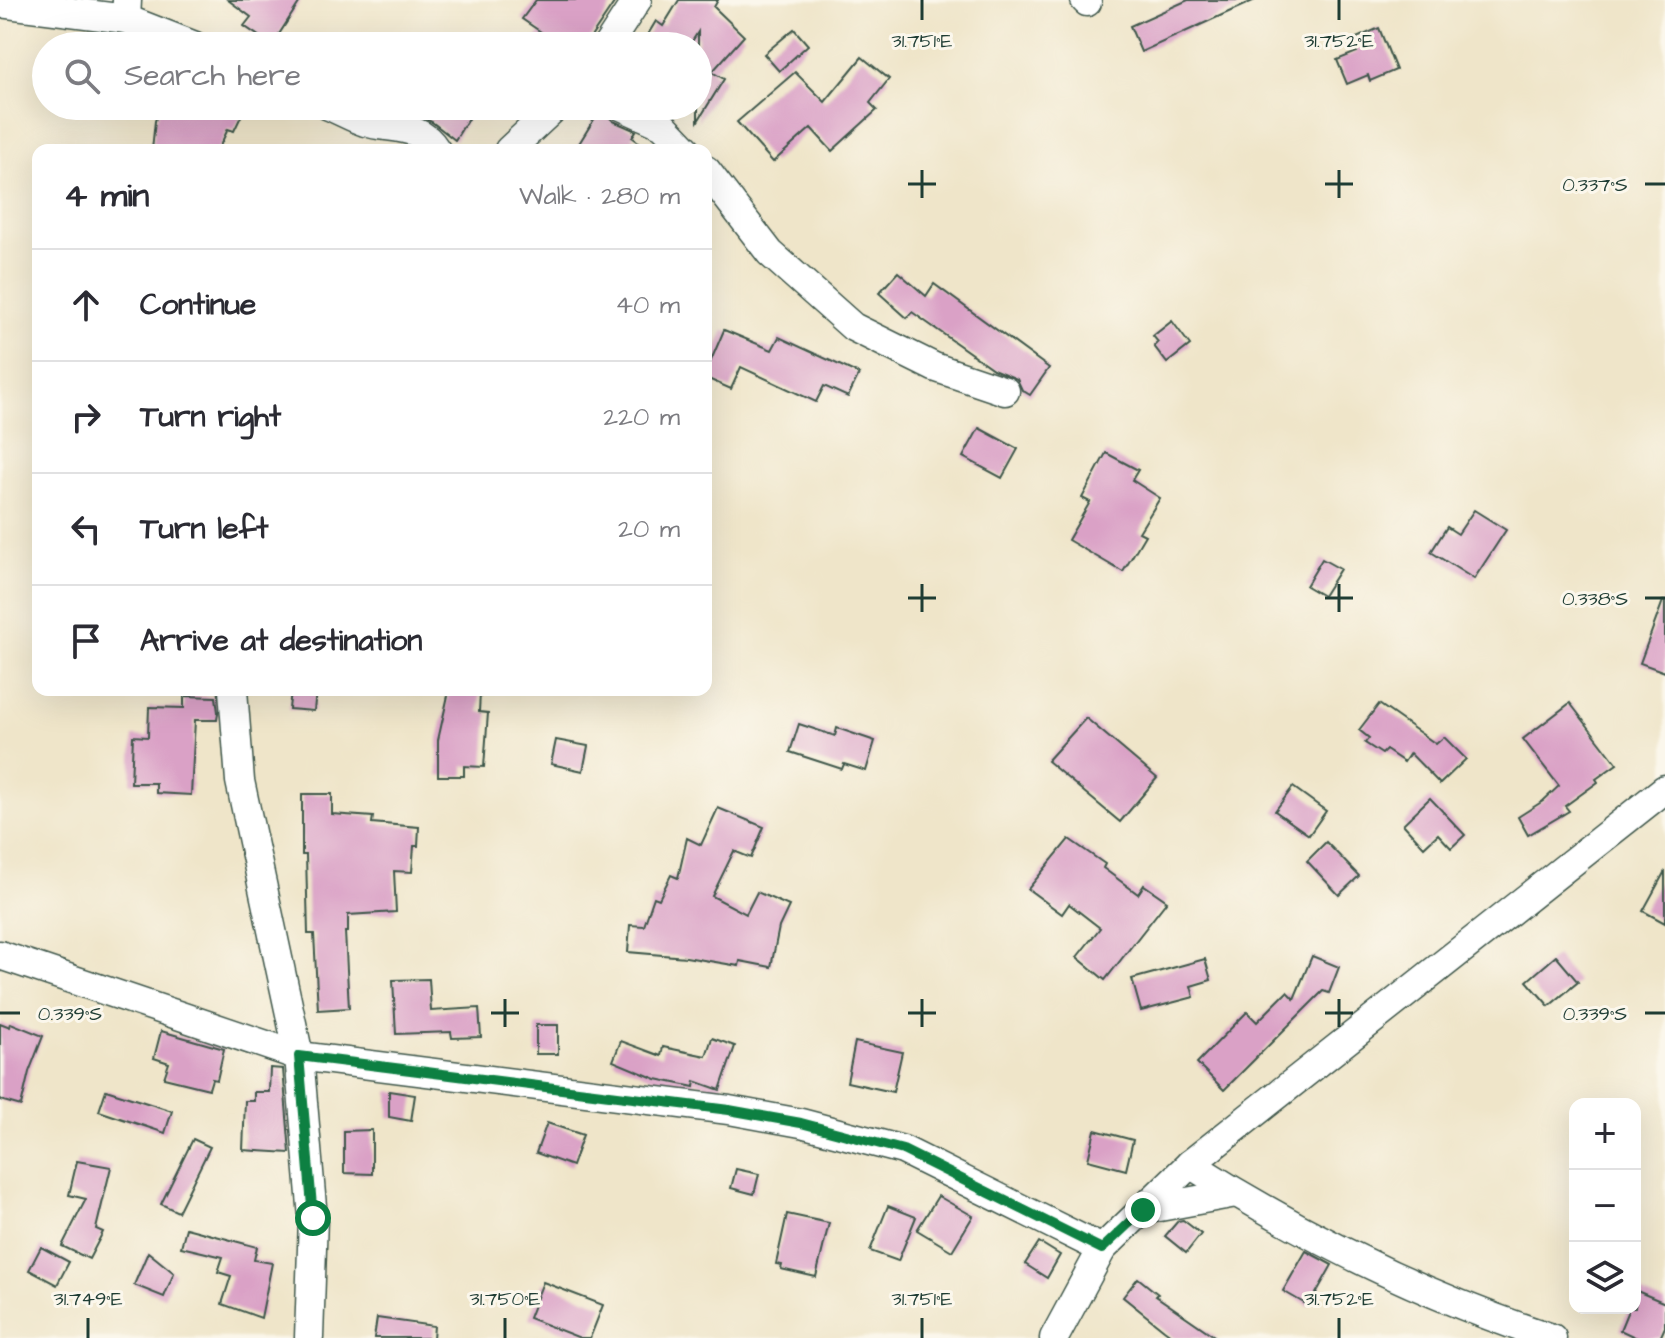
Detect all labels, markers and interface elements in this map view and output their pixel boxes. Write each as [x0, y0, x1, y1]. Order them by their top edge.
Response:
text: 31.751°E [892, 27, 953, 55]
text: 31.752°E [1304, 27, 1374, 55]
search box [32, 32, 712, 120]
icon: search [60, 54, 104, 98]
text: Search here [124, 55, 301, 97]
text: 0.337°S [1562, 171, 1628, 199]
text: 4 min [64, 172, 149, 220]
text: Walk · 280 m [519, 178, 680, 214]
icon: ahead [64, 283, 108, 327]
text: Continue [140, 284, 256, 326]
text: 40 m [615, 287, 680, 323]
icon: right [64, 395, 108, 439]
text: Turn right [140, 396, 281, 438]
text: 220 m [603, 399, 680, 435]
icon: left [64, 507, 108, 551]
text: Turn left [140, 508, 268, 550]
text: 20 m [618, 511, 680, 547]
text: 0.338°S [1562, 585, 1628, 613]
icon: arrive [64, 619, 108, 663]
text: Arrive at destination [140, 620, 422, 662]
text: 0.339°S [38, 1000, 102, 1028]
text: 0.339°S [1563, 1000, 1627, 1028]
map controls [1569, 1098, 1641, 1314]
button: + [1569, 1098, 1641, 1170]
button: − [1569, 1170, 1641, 1242]
route end [1125, 1192, 1161, 1228]
route start [295, 1200, 331, 1236]
button: layers [1569, 1242, 1641, 1314]
text: 31.749°E [53, 1285, 123, 1313]
text: 31.750°E [470, 1285, 541, 1313]
text: 31.751°E [892, 1285, 953, 1313]
text: 31.752°E [1304, 1285, 1374, 1313]

